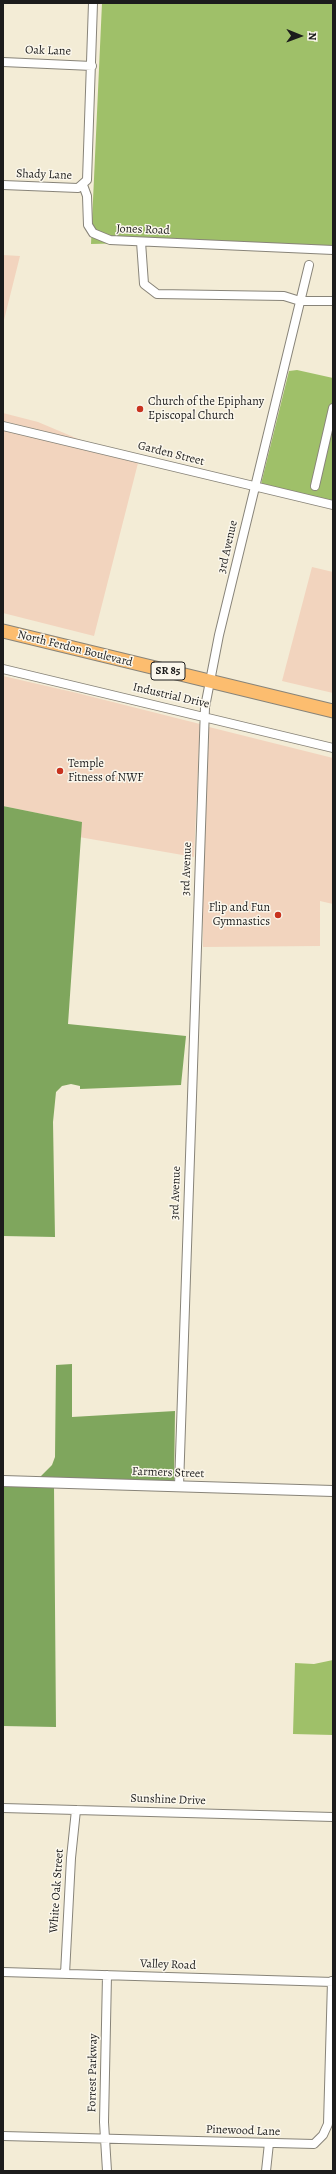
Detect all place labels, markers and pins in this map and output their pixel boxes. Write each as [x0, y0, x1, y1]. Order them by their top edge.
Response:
place label: Church of the Epiphany Episcopal Church [148, 395, 264, 423]
marker: Church of the Epiphany Episcopal Church [135, 404, 145, 414]
place label: Temple Fitness of NWF [68, 757, 143, 785]
marker: Temple Fitness of NWF [55, 766, 65, 776]
place label: Flip and Fun Gymnastics [209, 901, 270, 929]
marker: Flip and Fun Gymnastics [273, 910, 283, 920]

